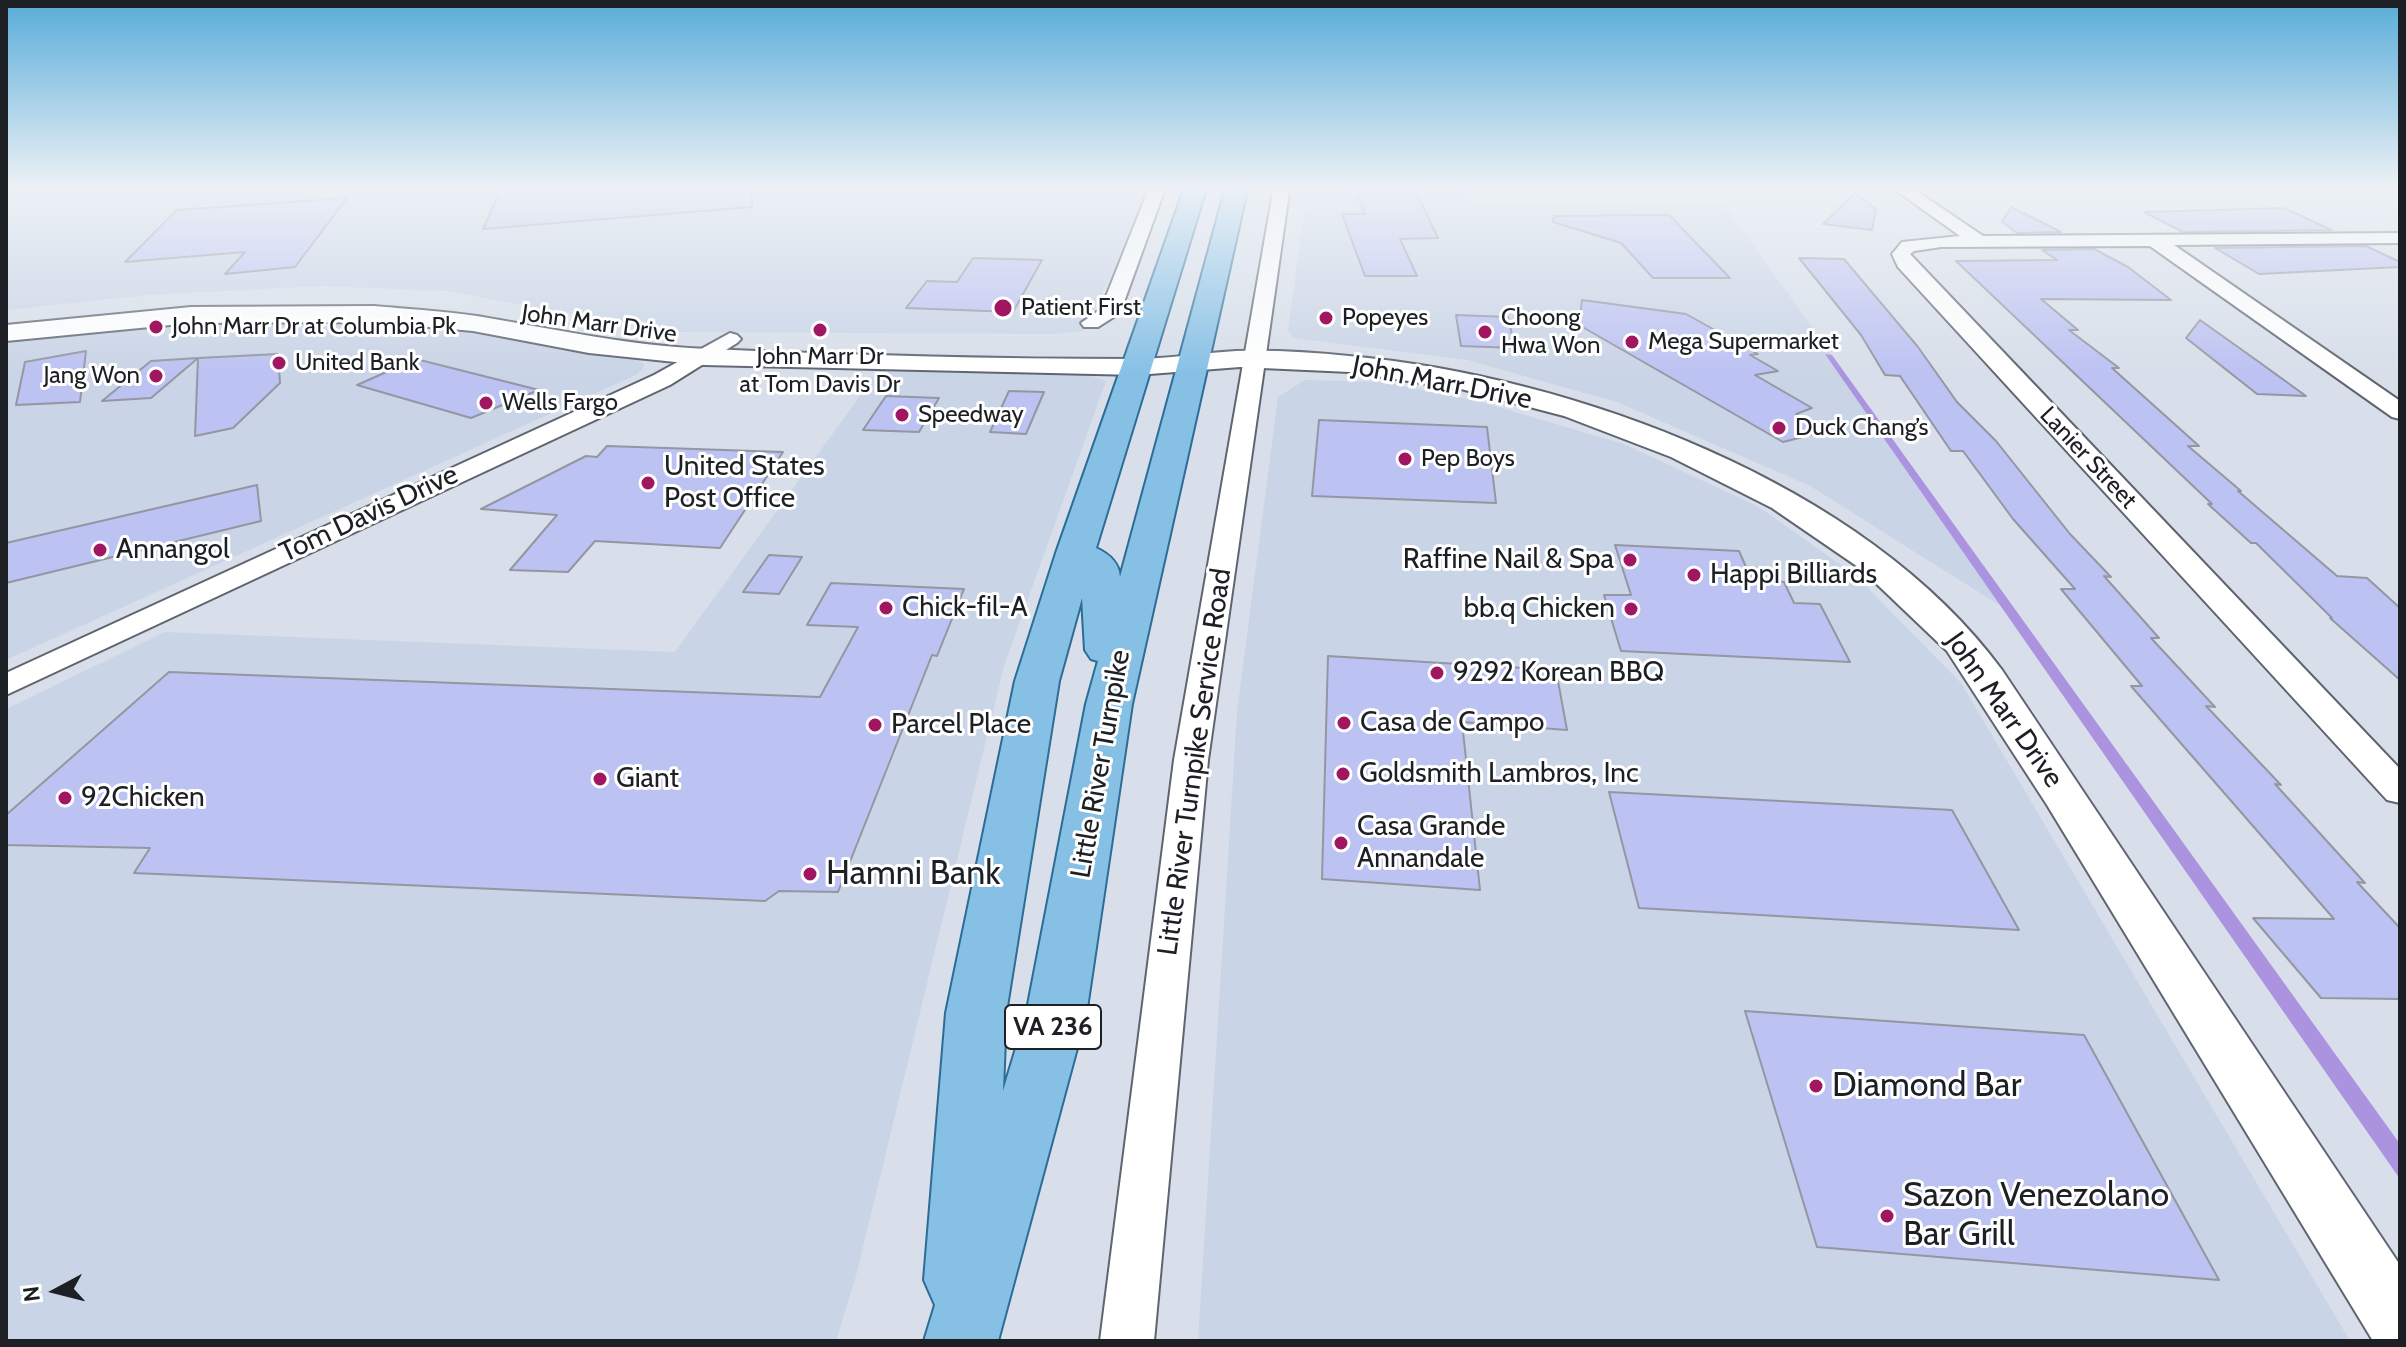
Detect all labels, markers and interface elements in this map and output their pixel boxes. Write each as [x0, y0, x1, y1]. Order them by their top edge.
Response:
place label: Patient First [1021, 294, 1141, 322]
marker: Patient First [992, 297, 1014, 319]
street label: John Marr Drive [520, 299, 678, 349]
place label: Popeyes [1342, 304, 1428, 332]
place label: Choong Hwa Won [1501, 304, 1600, 360]
marker: Popeyes [1317, 309, 1335, 327]
place label: John Marr Dr at Columbia Pk [172, 313, 456, 341]
marker: John Marr Dr at Columbia Pk [147, 318, 165, 336]
marker: John Marr Dr at Tom Davis Dr [811, 321, 829, 339]
marker: Choong Hwa Won [1476, 323, 1494, 341]
place label: Mega Supermarket [1648, 328, 1839, 356]
marker: Mega Supermarket [1623, 333, 1641, 351]
place label: John Marr Dr at Tom Davis Dr [740, 343, 900, 399]
place label: United Bank [295, 349, 420, 377]
street label: John Marr Drive [1349, 349, 1535, 417]
marker: United Bank [270, 354, 288, 372]
place label: Jang Won [43, 362, 140, 390]
marker: Jang Won [147, 367, 165, 385]
place label: Wells Fargo [502, 389, 618, 417]
marker: Wells Fargo [477, 394, 495, 412]
place label: Speedway [918, 401, 1024, 429]
street label: Lanier Street [2033, 401, 2143, 515]
marker: Speedway [893, 406, 911, 424]
place label: Duck Chang’s [1795, 414, 1928, 442]
marker: Duck Chang’s [1770, 419, 1788, 437]
place label: Pep Boys [1421, 445, 1515, 473]
place label: United States Post Office [664, 450, 825, 516]
marker: Pep Boys [1396, 450, 1414, 468]
street label: Tom Davis Drive [275, 458, 463, 570]
marker: United States Post Office [639, 474, 657, 492]
place label: Annangol [116, 533, 230, 567]
marker: Annangol [91, 541, 109, 559]
place label: Raffine Nail & Spa [1403, 543, 1614, 577]
marker: Raffine Nail & Spa [1621, 551, 1639, 569]
place label: Happi Billiards [1710, 558, 1877, 592]
street label: Little River Turnpike Service Road [1151, 566, 1239, 958]
marker: Happi Billiards [1685, 566, 1703, 584]
place label: Chick-fil-A [902, 591, 1028, 625]
place label: bb.q Chicken [1463, 592, 1615, 626]
marker: Chick-fil-A [877, 599, 895, 617]
marker: bb.q Chicken [1622, 600, 1640, 618]
street label: John Marr Drive [1938, 626, 2070, 794]
street label: Little River Turnpike [1064, 647, 1138, 881]
place label: 9292 Korean BBQ [1453, 656, 1664, 690]
marker: 9292 Korean BBQ [1428, 664, 1446, 682]
place label: Casa de Campo [1360, 706, 1544, 740]
place label: Parcel Place [891, 708, 1031, 742]
marker: Casa de Campo [1335, 714, 1353, 732]
marker: Parcel Place [866, 716, 884, 734]
place label: Goldsmith Lambros, Inc [1359, 757, 1639, 791]
place label: Giant [616, 762, 679, 796]
marker: Goldsmith Lambros, Inc [1334, 765, 1352, 783]
marker: Giant [591, 770, 609, 788]
place label: 92Chicken [81, 781, 205, 815]
marker: 92Chicken [56, 789, 74, 807]
place label: Casa Grande Annandale [1357, 810, 1505, 876]
marker: Casa Grande Annandale [1332, 834, 1350, 852]
place label: Hamni Bank [826, 854, 1001, 894]
marker: Hamni Bank [801, 865, 819, 883]
road number: VA 236 [1005, 1005, 1101, 1049]
place label: Diamond Bar [1832, 1066, 2021, 1106]
marker: Diamond Bar [1807, 1077, 1825, 1095]
place label: Sazon Venezolano Bar Grill [1903, 1176, 2169, 1256]
marker: Sazon Venezolano Bar Grill [1878, 1207, 1896, 1225]
north arrow [16, 1251, 96, 1331]
text: N [17, 1285, 46, 1303]

